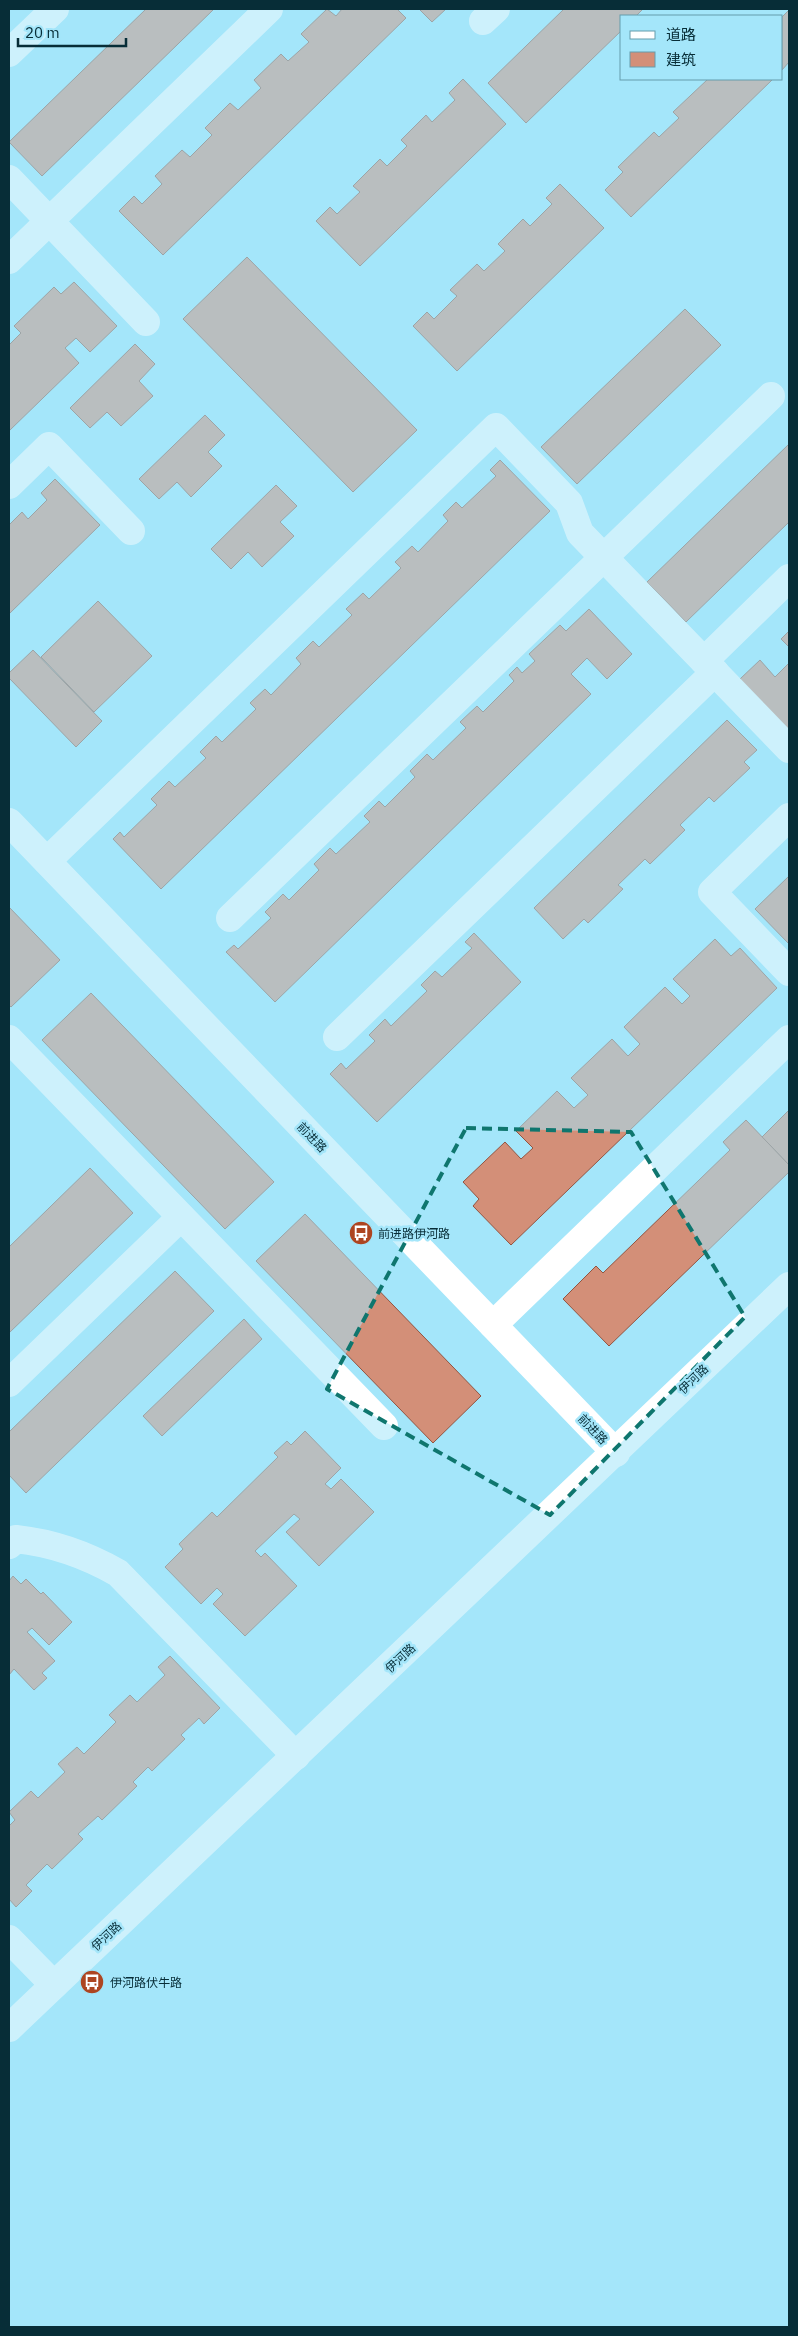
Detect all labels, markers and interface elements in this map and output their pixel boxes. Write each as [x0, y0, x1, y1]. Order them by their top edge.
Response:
scale bar [18, 15, 125, 47]
legend [620, 15, 783, 80]
text: 20 m [25, 23, 60, 42]
text: 道路 [666, 25, 696, 44]
text: 建筑 [666, 50, 696, 69]
street label: 前进路 [294, 1119, 330, 1155]
bus stop icon: 前进路伊河路 [348, 1220, 374, 1246]
place label: 前进路伊河路 [378, 1226, 450, 1241]
street label: 伊河路 [675, 1361, 711, 1397]
street label: 前进路 [575, 1411, 611, 1447]
street label: 伊河路 [382, 1640, 418, 1676]
street label: 伊河路 [88, 1918, 124, 1954]
bus stop icon: 伊河路伏牛路 [79, 1969, 105, 1995]
place label: 伊河路伏牛路 [110, 1975, 182, 1990]

